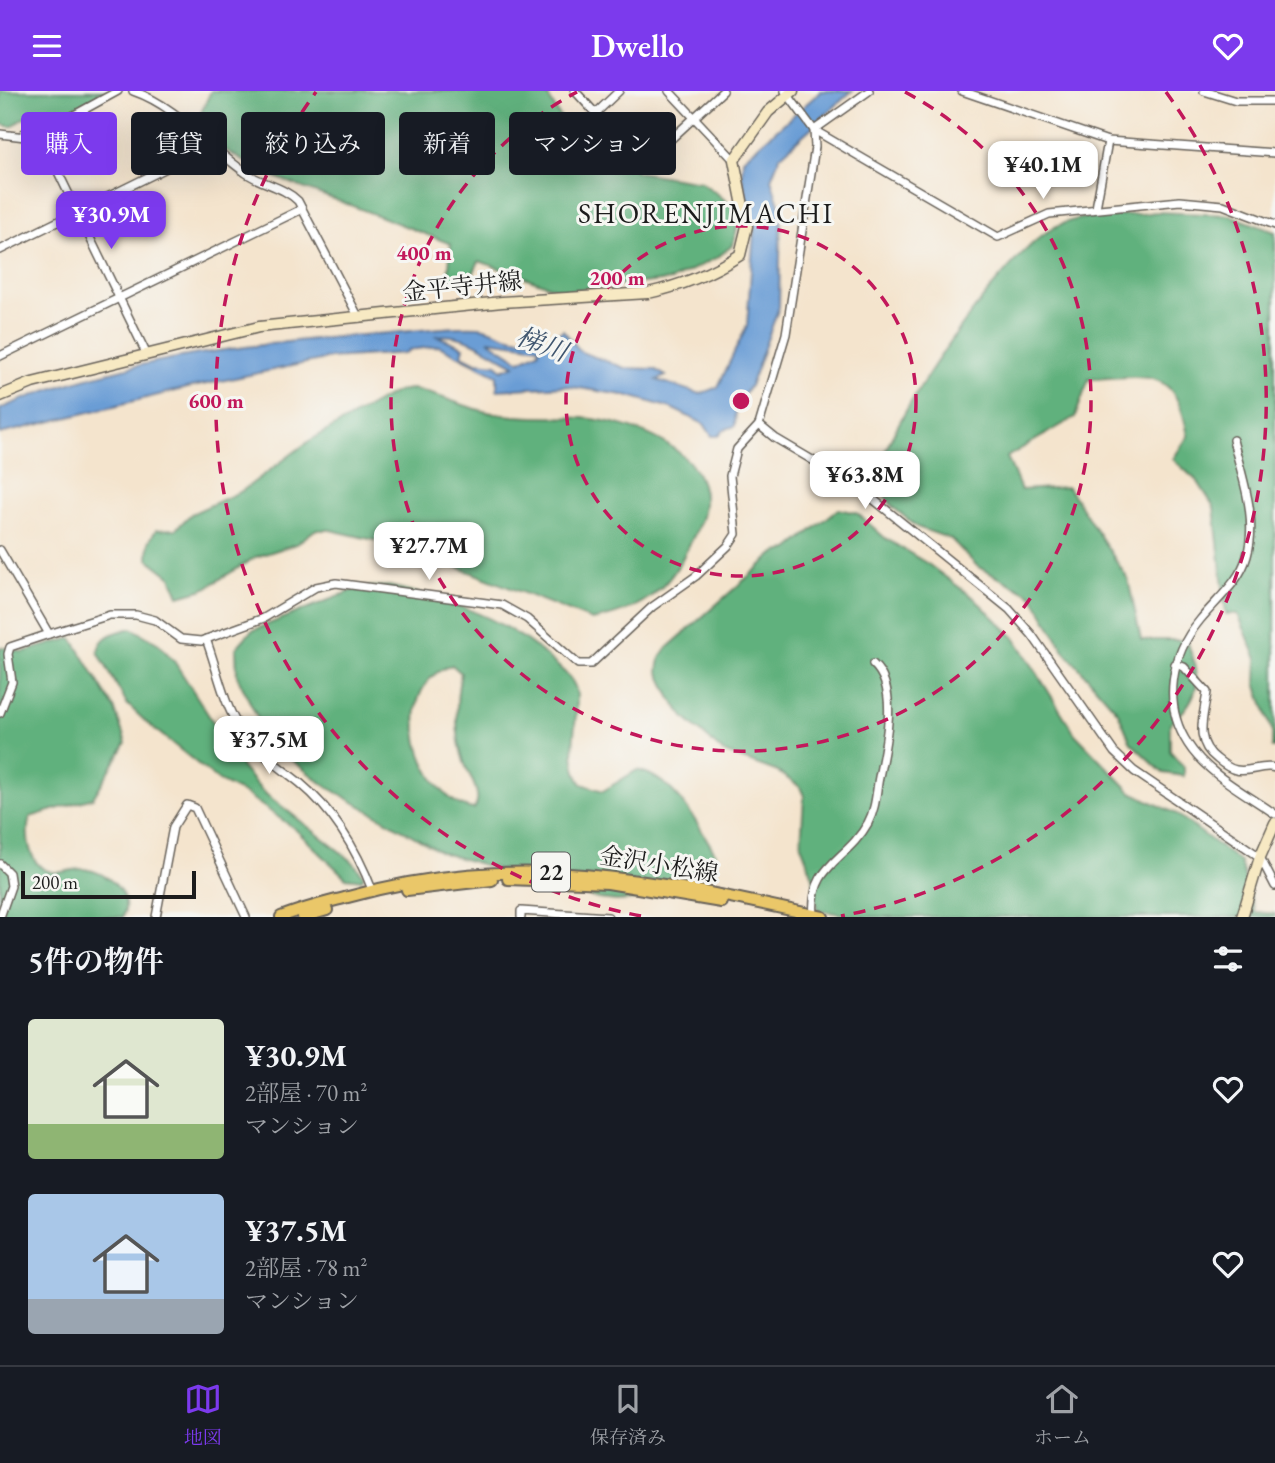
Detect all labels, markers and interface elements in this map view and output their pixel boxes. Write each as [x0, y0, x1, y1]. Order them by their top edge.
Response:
text: Dwello [591, 25, 684, 67]
icon: menu [28, 27, 66, 65]
icon: heart [1209, 27, 1247, 65]
chip: 購入 [21, 112, 117, 175]
chip: 賃貸 [131, 112, 227, 175]
chip: 絞り込み [241, 112, 385, 175]
chip: 新着 [399, 112, 495, 175]
chip: マンション [509, 112, 676, 175]
pin: ¥40.1M [986, 141, 1100, 201]
text: ¥40.1M [1004, 149, 1082, 179]
pin: ¥30.9M [54, 191, 168, 251]
district label: SHORENJIMACHI [578, 195, 834, 231]
text: ¥30.9M [72, 199, 150, 229]
text: 400 m [396, 239, 452, 266]
street label: 金平寺井線 [401, 264, 523, 308]
text: 200 m [589, 264, 645, 291]
water label: 梯川 [512, 319, 575, 370]
text: 600 m [188, 387, 244, 414]
centre of rings [729, 389, 753, 413]
pin: ¥63.8M [808, 451, 922, 511]
text: ¥63.8M [826, 459, 904, 489]
pin: ¥27.7M [372, 523, 486, 582]
text: ¥27.7M [390, 530, 468, 560]
pin: ¥37.5M [212, 717, 326, 776]
text: ¥37.5M [230, 724, 308, 754]
street label: 金沢小松線 [597, 839, 721, 889]
road number: 22 [532, 853, 570, 891]
scale bar [21, 868, 196, 900]
text: 200 m [32, 870, 78, 895]
icon: filters [1209, 940, 1247, 978]
text: 5件の物件 [28, 942, 164, 981]
text: ¥30.9M [245, 1036, 347, 1075]
icon: home [84, 1047, 168, 1131]
icon: heart [1209, 1070, 1247, 1108]
text: 2部屋 · 70 m² [245, 1078, 367, 1108]
text: マンション [245, 1111, 359, 1141]
text: ¥37.5M [245, 1211, 347, 1250]
icon: home [84, 1222, 168, 1306]
icon: heart [1209, 1245, 1247, 1283]
text: 2部屋 · 78 m² [245, 1253, 367, 1283]
text: マンション [245, 1286, 359, 1316]
tab: 地図 [184, 1380, 222, 1450]
tab: 保存済み [590, 1380, 666, 1450]
tab: ホーム [1034, 1380, 1091, 1450]

